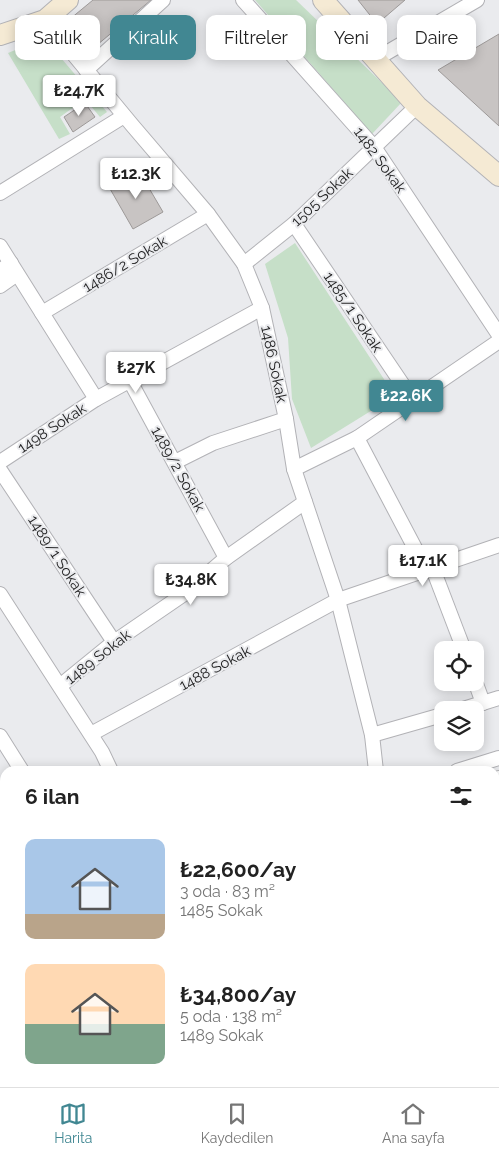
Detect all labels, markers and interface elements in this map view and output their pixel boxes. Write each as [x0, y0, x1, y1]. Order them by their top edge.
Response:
chip: Satılık [15, 15, 100, 60]
chip: Kiralık [110, 15, 196, 60]
chip: Filtreler [206, 15, 306, 60]
chip: Yeni [316, 15, 387, 60]
chip: Daire [397, 15, 476, 60]
pin: ₺24.7K [38, 74, 120, 117]
text: ₺24.7K [54, 81, 104, 100]
street label: 1482 Sokak [350, 123, 410, 197]
pin: ₺12.3K [95, 158, 177, 200]
text: ₺12.3K [111, 164, 161, 183]
street label: 1505 Sokak [287, 164, 357, 230]
street label: 1486/2 Sokak [80, 232, 170, 296]
street label: 1485/1 Sokak [320, 269, 386, 356]
street label: 1486 Sokak [257, 324, 291, 404]
pin: ₺27K [106, 352, 166, 394]
text: ₺27K [117, 358, 155, 377]
pin: ₺22.6K [365, 380, 447, 422]
text: ₺22.6K [380, 386, 432, 405]
street label: 1498 Sokak [14, 399, 90, 457]
street label: 1489/2 Sokak [147, 423, 209, 515]
street label: 1489/1 Sokak [24, 512, 90, 600]
pin: ₺17.1K [382, 544, 464, 587]
text: ₺17.1K [399, 551, 447, 570]
pin: ₺34.8K [150, 564, 232, 606]
text: ₺34.8K [165, 570, 217, 589]
street label: 1489 Sokak [62, 626, 134, 688]
map controls [434, 641, 484, 751]
button: locate [434, 641, 484, 691]
street label: 1488 Sokak [176, 642, 254, 694]
button: layers [434, 701, 484, 751]
icon: filters [447, 782, 475, 810]
text: 6 ilan [25, 784, 80, 809]
text: ₺22,600/ay [180, 857, 296, 882]
icon: home [65, 859, 125, 919]
text: 3 oda · 83 m² [180, 882, 275, 901]
text: 1485 Sokak [180, 901, 263, 920]
text: ₺34,800/ay [180, 982, 296, 1007]
icon: home [65, 984, 125, 1044]
text: 5 oda · 138 m² [180, 1007, 282, 1026]
text: 1489 Sokak [180, 1026, 263, 1045]
tab: Harita [54, 1100, 92, 1146]
tab: Kaydedilen [201, 1100, 273, 1146]
tab: Ana sayfa [382, 1100, 445, 1146]

